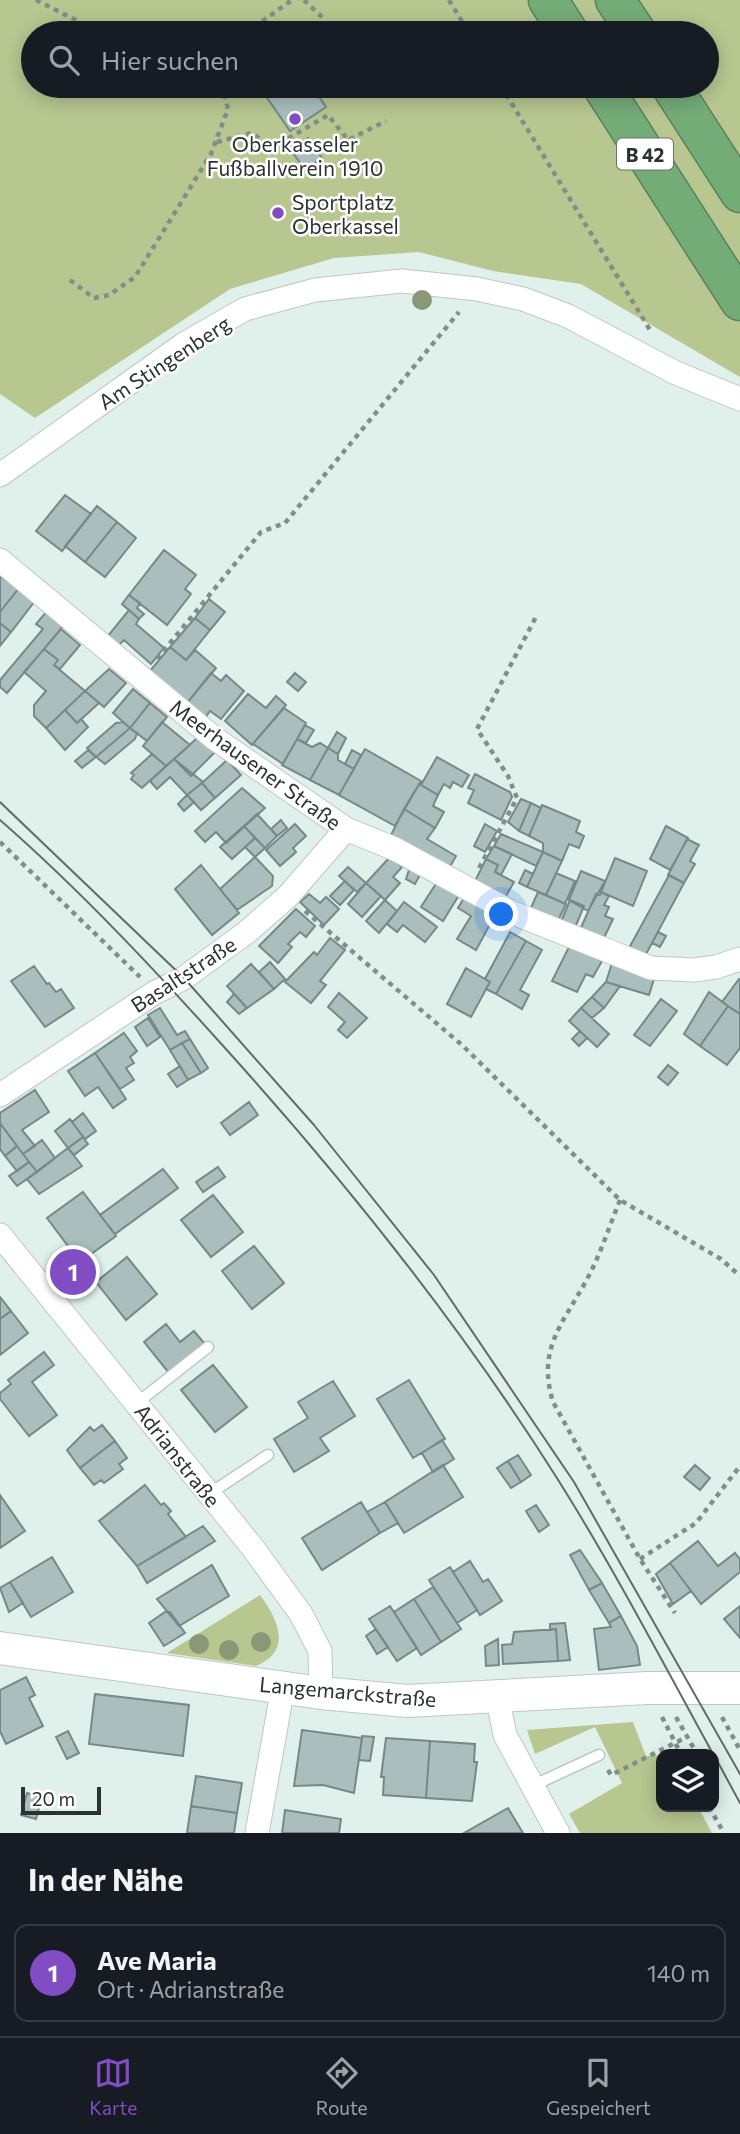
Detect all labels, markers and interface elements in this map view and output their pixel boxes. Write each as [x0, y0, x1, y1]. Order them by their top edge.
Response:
search box [21, 21, 719, 98]
icon: search [45, 41, 83, 79]
text: Hier suchen [101, 44, 239, 75]
marker: Oberkasseler Fußballverein 1910 [287, 111, 303, 127]
place label: Oberkasseler Fußballverein 1910 [207, 131, 383, 180]
road number: B 42 [617, 138, 673, 170]
place label: Sportplatz Oberkassel [292, 189, 399, 238]
marker: Sportplatz Oberkassel [270, 205, 286, 221]
street label: Am Stingenberg [93, 310, 235, 414]
street label: Meerhausener Straße [166, 694, 346, 834]
your location [484, 897, 518, 931]
street label: Basaltstraße [126, 931, 240, 1017]
pin: 1 [50, 1246, 96, 1298]
street label: Adrianstraße [130, 1398, 226, 1512]
street label: Langemarckstraße [259, 1671, 437, 1711]
map controls [656, 1749, 719, 1812]
button: layers [656, 1749, 719, 1812]
scale bar [21, 1784, 102, 1816]
text: 20 m [32, 1787, 75, 1810]
text: In der Nähe [28, 1860, 183, 1897]
text: Ave Maria [97, 1944, 217, 1975]
text: 1 [48, 1959, 58, 1987]
text: 140 m [647, 1959, 710, 1987]
text: Ort · Adrianstraße [97, 1975, 284, 2003]
tab: Karte [89, 2054, 137, 2119]
tab: Route [316, 2054, 368, 2119]
tab: Gespeichert [546, 2054, 651, 2119]

